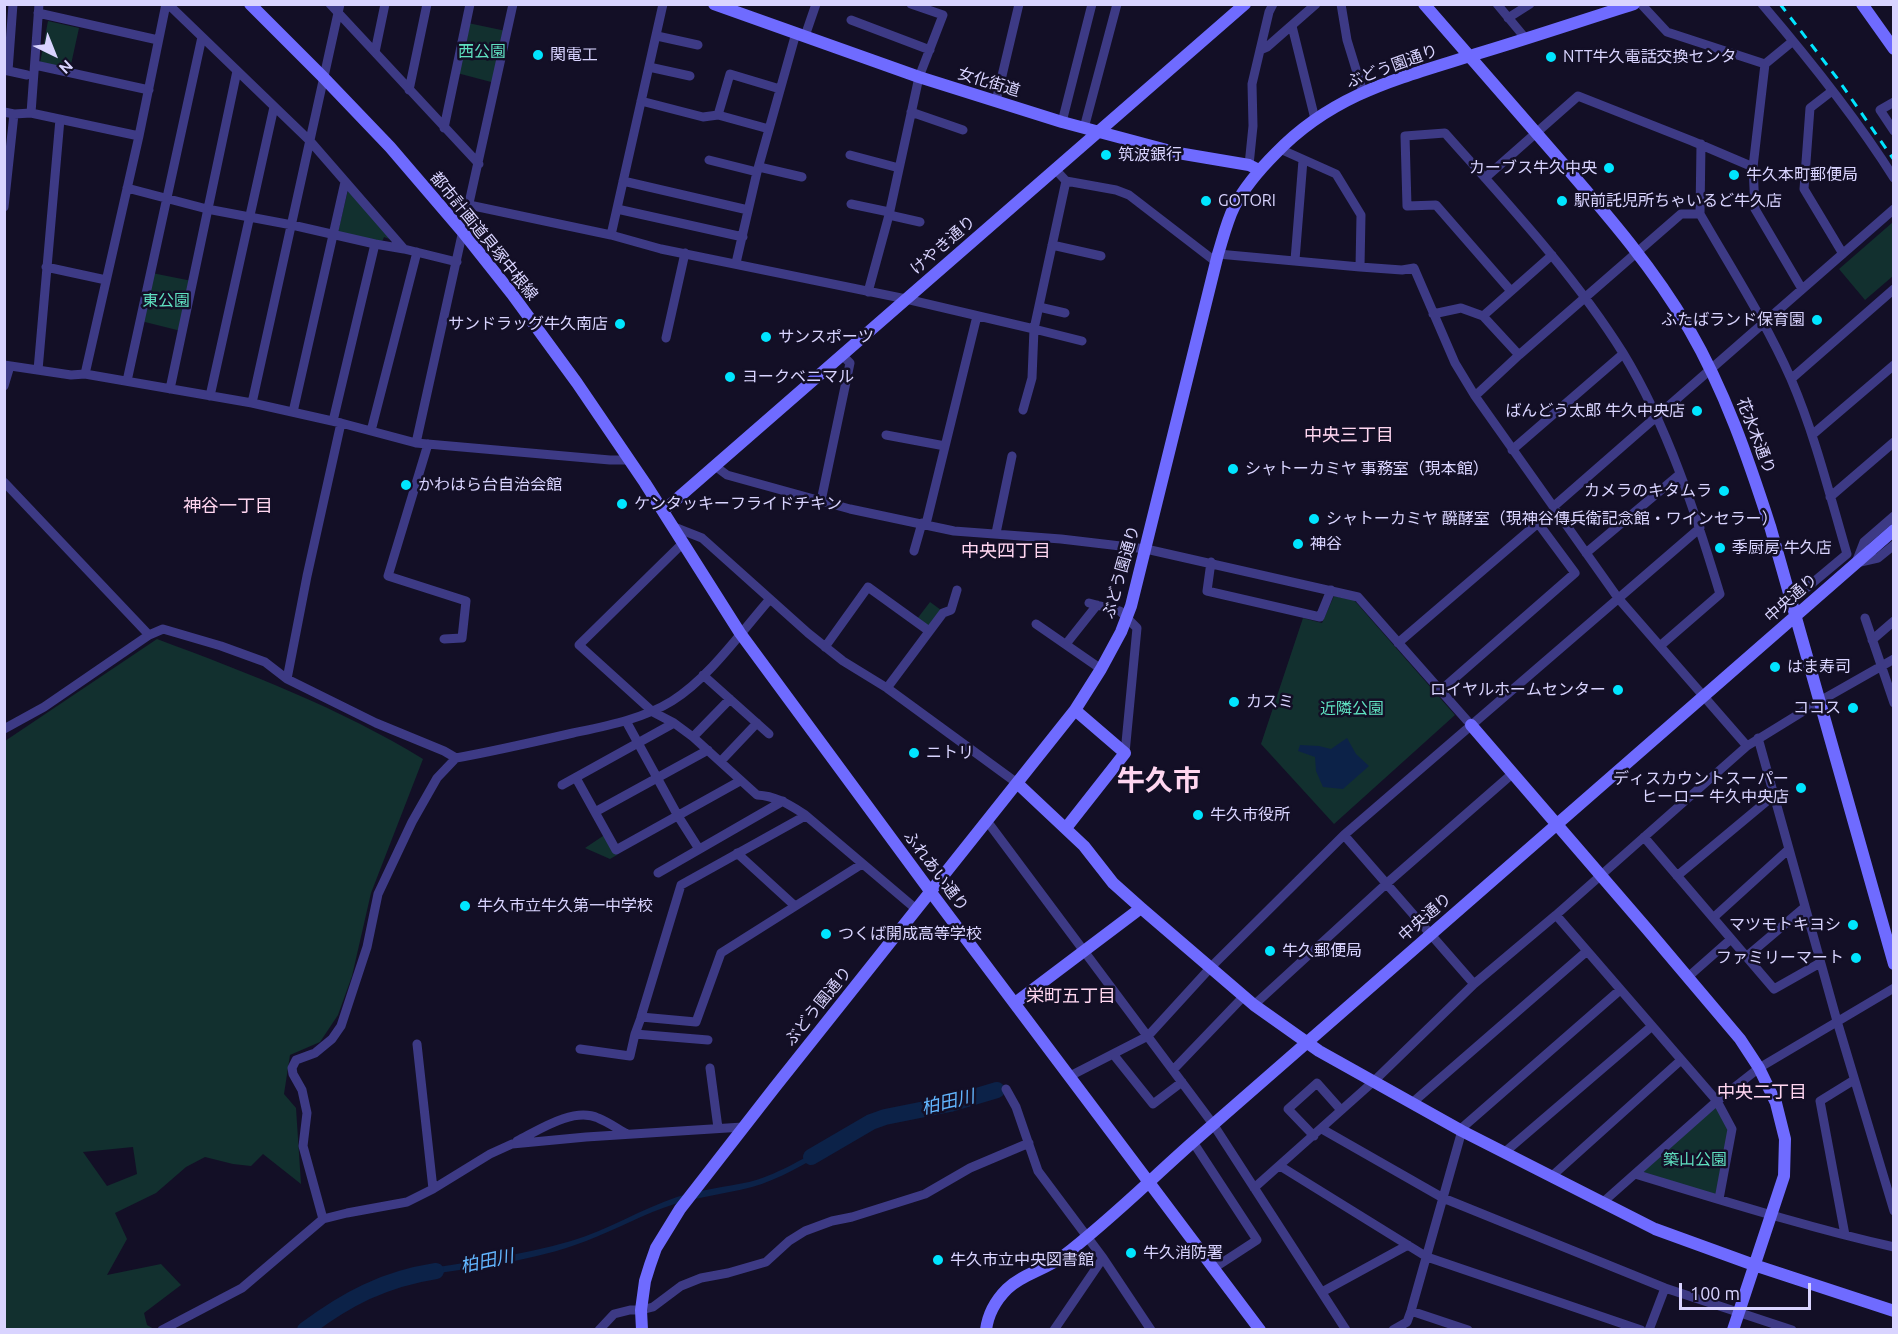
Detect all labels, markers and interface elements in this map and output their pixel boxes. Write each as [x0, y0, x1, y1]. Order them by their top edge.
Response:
north arrow [24, 24, 84, 84]
street label: ぶどう園通り [1344, 41, 1440, 91]
park label: 西公園 [458, 42, 506, 62]
place label: 関電工 [550, 45, 598, 65]
place label: NTT牛久電話交換センタ [1563, 47, 1737, 67]
marker: 関電工 [531, 48, 545, 62]
marker: NTT牛久電話交換センタ [1544, 50, 1558, 64]
text: N [56, 57, 77, 78]
street label: 女化街道 [956, 63, 1022, 101]
place label: 筑波銀行 [1118, 145, 1182, 165]
marker: 筑波銀行 [1099, 148, 1113, 162]
place label: カーブス牛久中央 [1469, 158, 1597, 178]
marker: カーブス牛久中央 [1602, 161, 1616, 175]
place label: 牛久本町郵便局 [1746, 165, 1858, 185]
street label: 都市計画道貝塚中根線 [426, 168, 542, 304]
marker: 牛久本町郵便局 [1727, 168, 1741, 182]
place label: GOTORI [1218, 191, 1276, 211]
place label: 駅前託児所ちゃいるど牛久店 [1574, 191, 1782, 211]
marker: GOTORI [1199, 194, 1213, 208]
marker: 駅前託児所ちゃいるど牛久店 [1555, 194, 1569, 208]
street label: けやき通り [907, 212, 979, 278]
park label: 東公園 [142, 291, 190, 311]
place label: ふたばランド保育園 [1661, 310, 1805, 330]
marker: ふたばランド保育園 [1810, 313, 1824, 327]
place label: サンドラッグ牛久南店 [448, 314, 608, 334]
marker: サンドラッグ牛久南店 [613, 317, 627, 331]
place label: サンスポーツ [778, 327, 874, 347]
marker: サンスポーツ [759, 330, 773, 344]
place label: ヨークベニマル [742, 367, 854, 387]
marker: ヨークベニマル [723, 370, 737, 384]
street label: 花水木通り [1733, 395, 1779, 477]
place label: ばんどう太郎 牛久中央店 [1505, 401, 1685, 421]
marker: ばんどう太郎 牛久中央店 [1690, 404, 1704, 418]
district label: 中央三丁目 [1304, 424, 1394, 446]
place label: シャトーカミヤ 事務室（現本館） [1245, 459, 1489, 479]
marker: シャトーカミヤ 事務室（現本館） [1226, 462, 1240, 476]
place label: かわはら台自治会館 [418, 475, 562, 495]
marker: かわはら台自治会館 [399, 478, 413, 492]
place label: カメラのキタムラ [1584, 481, 1712, 501]
marker: カメラのキタムラ [1717, 484, 1731, 498]
place label: ケンタッキーフライドチキン [634, 494, 842, 514]
district label: 神谷一丁目 [183, 495, 273, 517]
marker: ケンタッキーフライドチキン [615, 497, 629, 511]
place label: シャトーカミヤ 醗酵室（現神谷傳兵衛記念館・ワインセラー） [1326, 509, 1778, 529]
marker: シャトーカミヤ 醗酵室（現神谷傳兵衛記念館・ワインセラー） [1307, 512, 1321, 526]
street label: ぶどう園通り [1099, 523, 1143, 621]
place label: 神谷 [1310, 534, 1342, 554]
marker: 神谷 [1291, 537, 1305, 551]
place label: 季厨房 牛久店 [1732, 538, 1832, 558]
district label: 中央四丁目 [961, 540, 1051, 562]
marker: 季厨房 牛久店 [1713, 541, 1727, 555]
street label: 中央通り [1761, 569, 1821, 627]
place label: はま寿司 [1787, 657, 1851, 677]
marker: はま寿司 [1768, 660, 1782, 674]
place label: ロイヤルホームセンター [1430, 680, 1606, 700]
marker: ロイヤルホームセンター [1611, 683, 1625, 697]
place label: カスミ [1246, 692, 1294, 712]
marker: カスミ [1227, 695, 1241, 709]
place label: ココス [1793, 698, 1841, 718]
park label: 近隣公園 [1320, 699, 1384, 719]
marker: ココス [1846, 701, 1860, 715]
place label: ニトリ [926, 743, 974, 763]
marker: ニトリ [907, 746, 921, 760]
district label: 牛久市 [1117, 764, 1201, 798]
place label: ディスカウントスーパー ヒーロー 牛久中央店 [1613, 769, 1789, 807]
marker: ディスカウントスーパー ヒーロー 牛久中央店 [1794, 781, 1808, 795]
place label: 牛久市役所 [1210, 805, 1290, 825]
marker: 牛久市役所 [1191, 808, 1205, 822]
street label: ふれあい通り [899, 827, 973, 915]
street label: 中央通り [1395, 889, 1455, 945]
place label: 牛久市立牛久第一中学校 [477, 896, 653, 916]
marker: 牛久市立牛久第一中学校 [458, 899, 472, 913]
place label: マツモトキヨシ [1729, 915, 1841, 935]
marker: マツモトキヨシ [1846, 918, 1860, 932]
place label: つくば開成高等学校 [838, 924, 982, 944]
marker: つくば開成高等学校 [819, 927, 833, 941]
place label: 牛久郵便局 [1282, 941, 1362, 961]
marker: 牛久郵便局 [1263, 944, 1277, 958]
place label: ファミリーマート [1716, 948, 1844, 968]
marker: ファミリーマート [1849, 951, 1863, 965]
street label: ぶどう園通り [780, 963, 856, 1049]
district label: 栄町五丁目 [1026, 985, 1116, 1007]
district label: 中央二丁目 [1717, 1081, 1807, 1103]
water label: 柏田川 [919, 1085, 977, 1119]
park label: 築山公園 [1663, 1150, 1727, 1170]
place label: 牛久消防署 [1143, 1243, 1223, 1263]
water label: 柏田川 [458, 1245, 516, 1277]
marker: 牛久消防署 [1124, 1246, 1138, 1260]
place label: 牛久市立中央図書館 [950, 1250, 1094, 1270]
marker: 牛久市立中央図書館 [931, 1253, 945, 1267]
scale bar [1682, 1271, 1814, 1309]
text: 100 m [1690, 1283, 1740, 1303]

